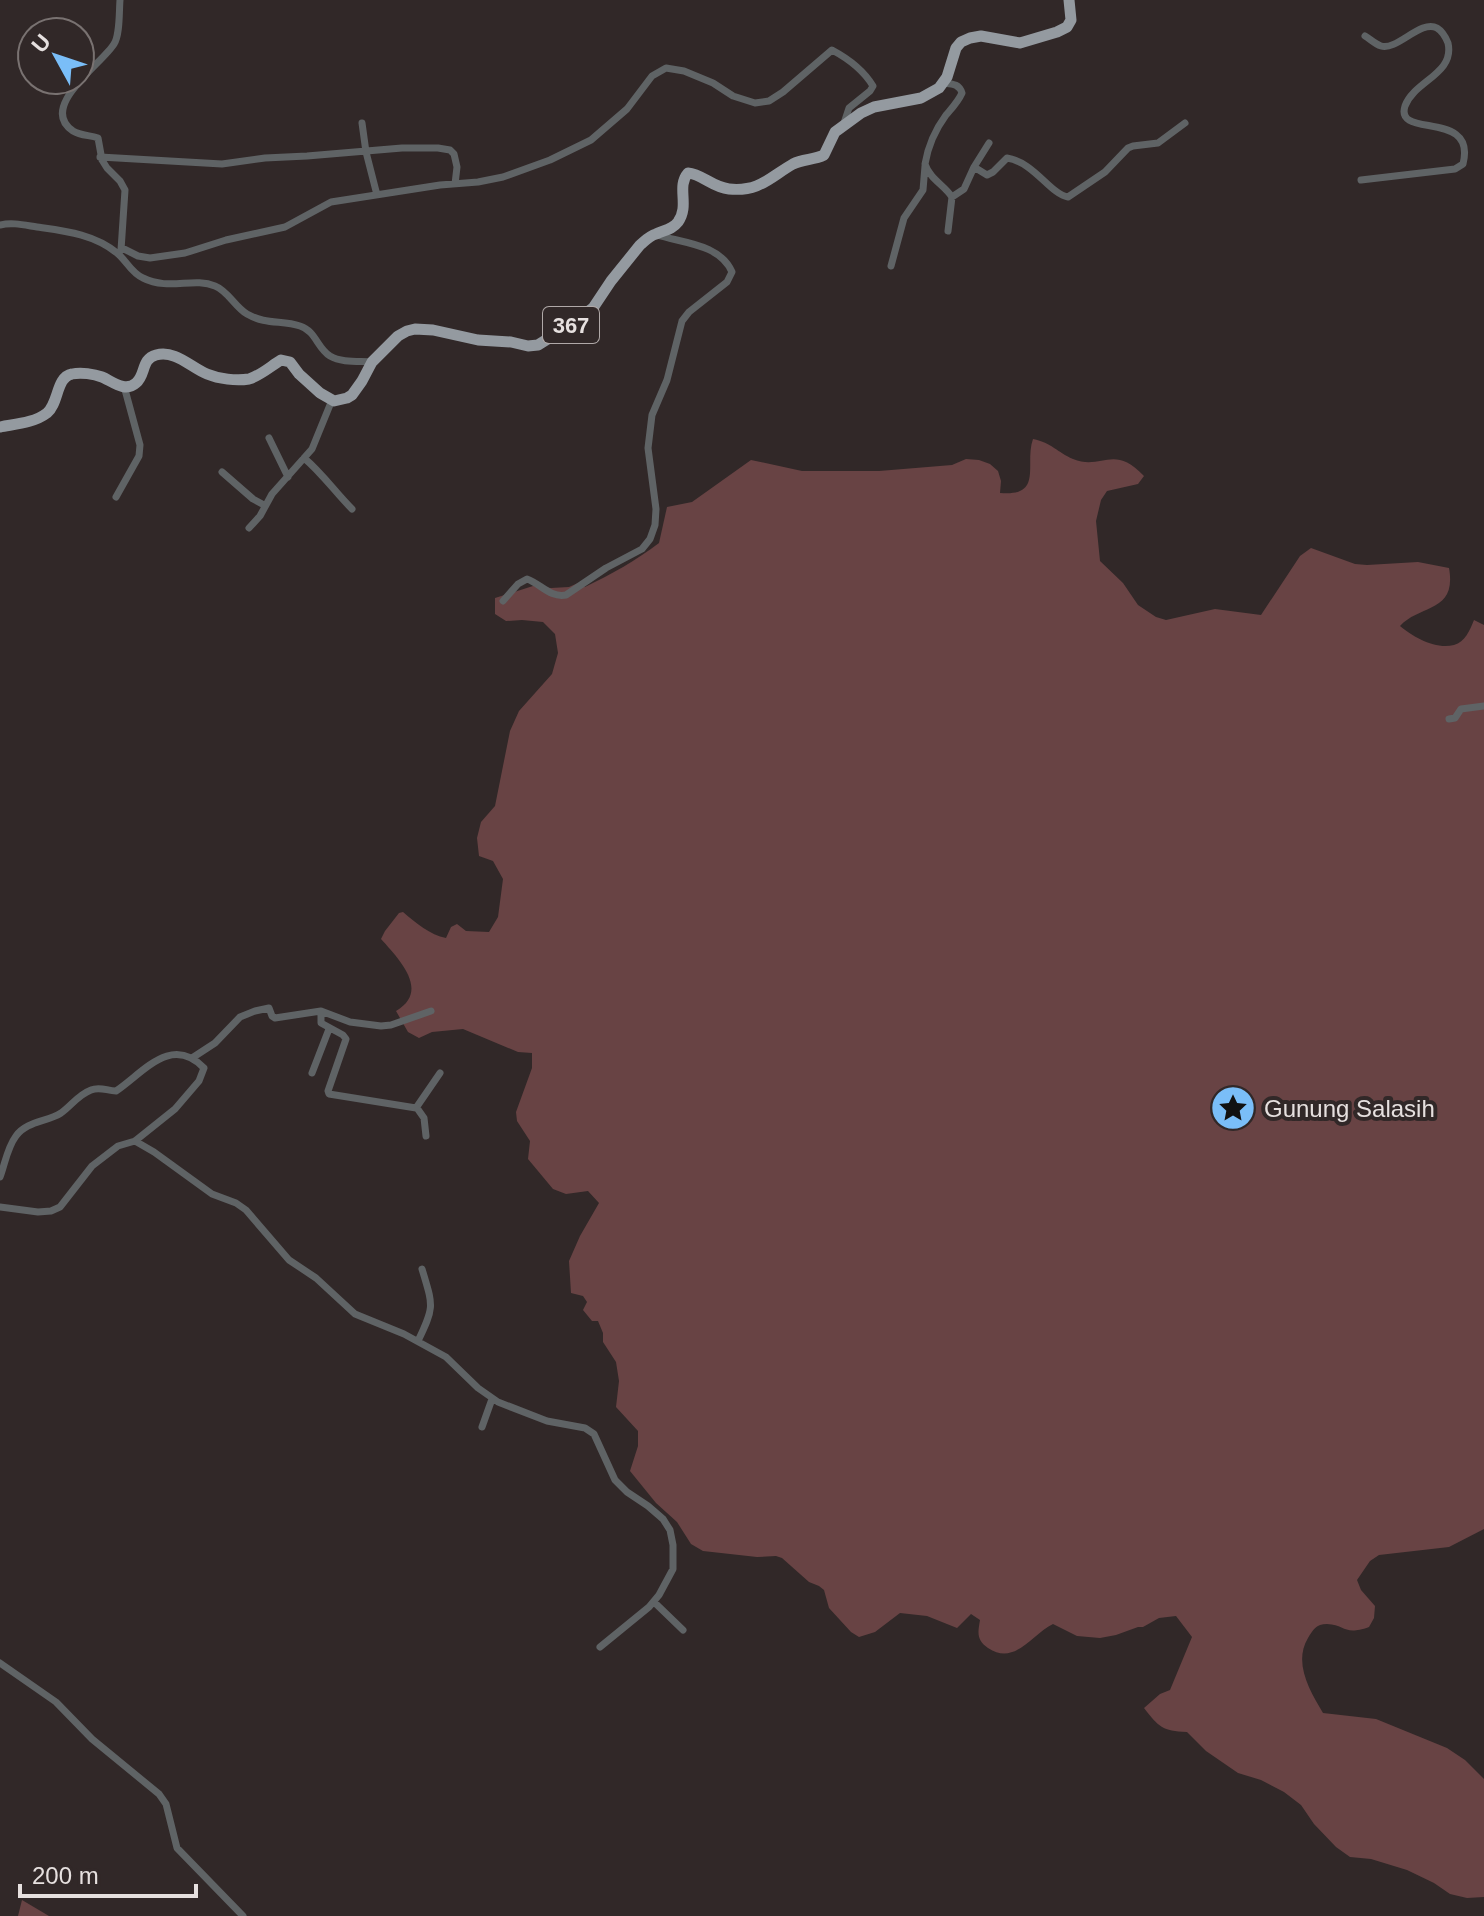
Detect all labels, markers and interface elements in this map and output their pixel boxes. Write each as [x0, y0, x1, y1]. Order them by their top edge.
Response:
north arrow [16, 16, 96, 96]
text: U [26, 29, 56, 58]
road number: 367 [543, 307, 599, 343]
place icon: Gunung Salasih [1209, 1084, 1257, 1132]
place label: Gunung Salasih [1264, 1095, 1435, 1122]
scale bar [20, 1848, 196, 1898]
text: 200 m [32, 1862, 99, 1889]

